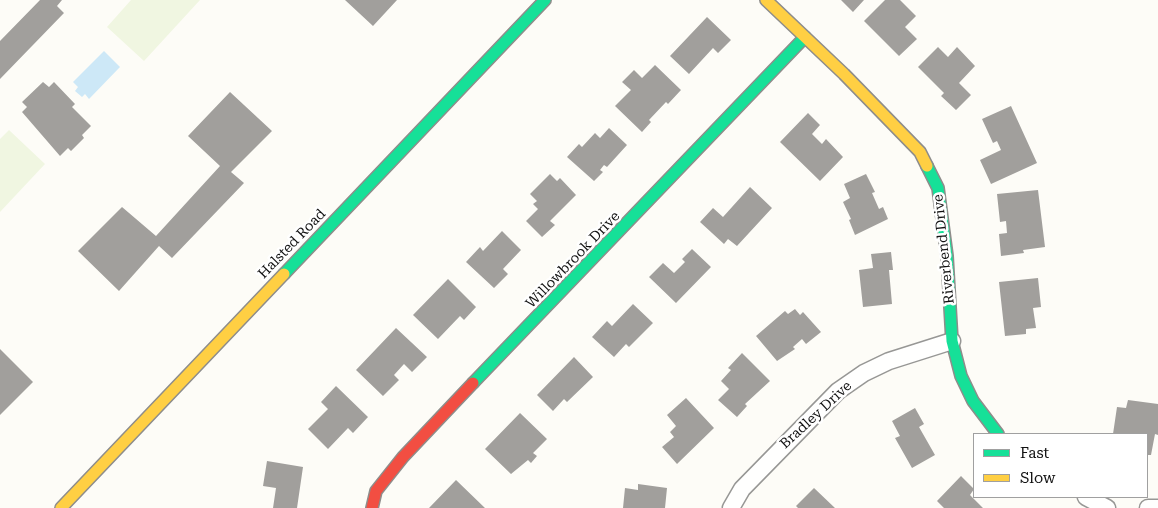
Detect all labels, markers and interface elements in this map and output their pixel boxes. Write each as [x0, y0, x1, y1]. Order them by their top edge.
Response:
street label: Riverbend Drive [930, 193, 958, 305]
street label: Halsted Road [255, 206, 329, 282]
street label: Willowbrook Drive [522, 208, 624, 312]
street label: Bradley Drive [777, 378, 855, 452]
legend [973, 433, 1148, 498]
text: Fast [1020, 444, 1049, 462]
text: Slow [1020, 469, 1055, 487]

